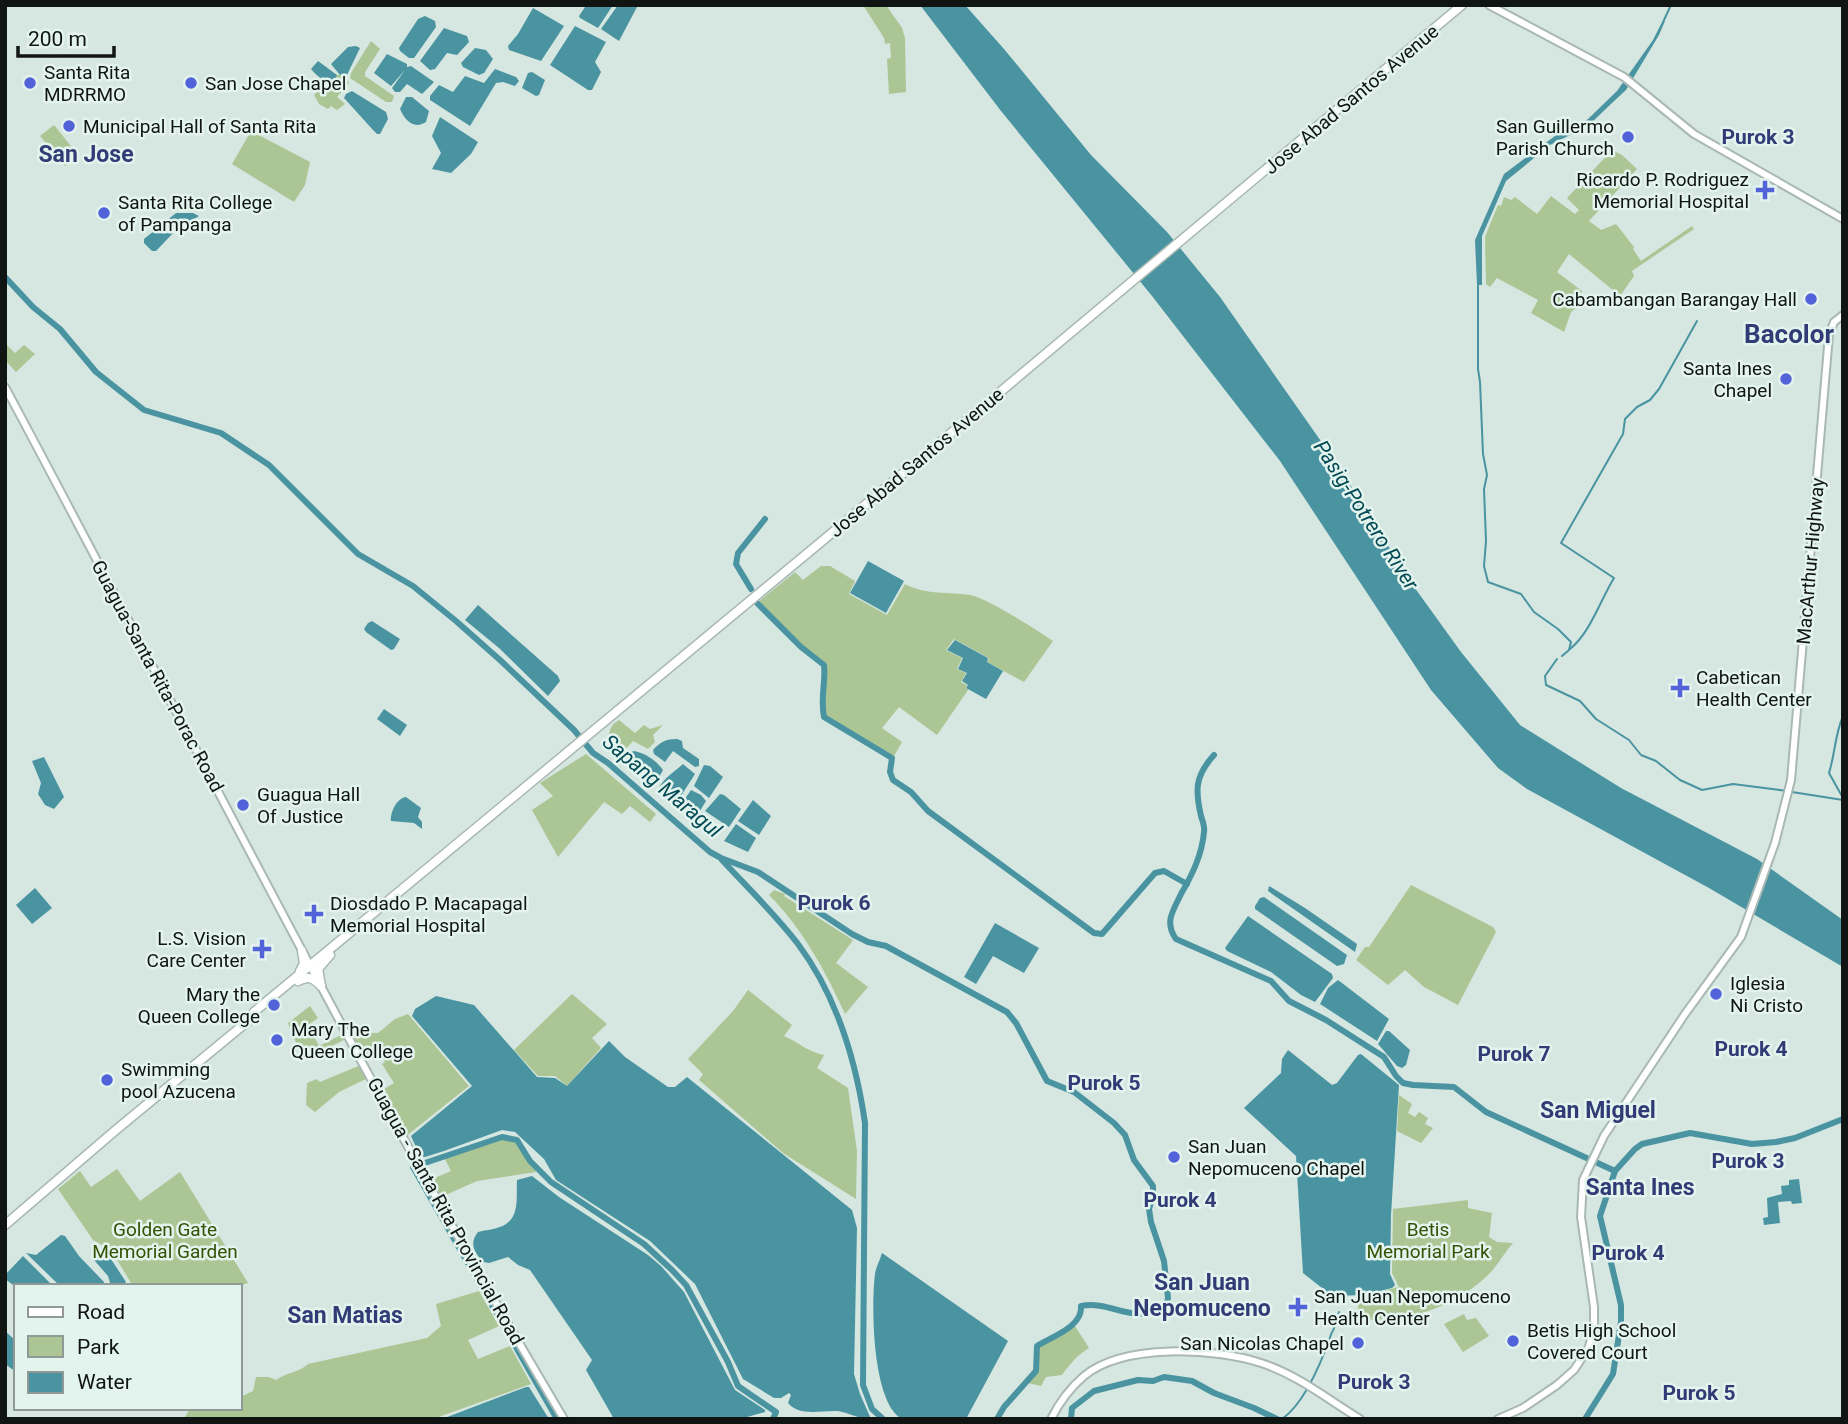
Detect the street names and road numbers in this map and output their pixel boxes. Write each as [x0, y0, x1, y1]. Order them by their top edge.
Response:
street label: Jose Abad Santos Avenue [1260, 20, 1443, 179]
street label: Jose Abad Santos Avenue [825, 383, 1008, 542]
street label: MacArthur Highway [1792, 477, 1829, 645]
street label: Guagua-Santa Rita-Porac Road [87, 556, 229, 796]
street label: Guagua - Santa Rita Provincial Road [362, 1074, 529, 1349]

